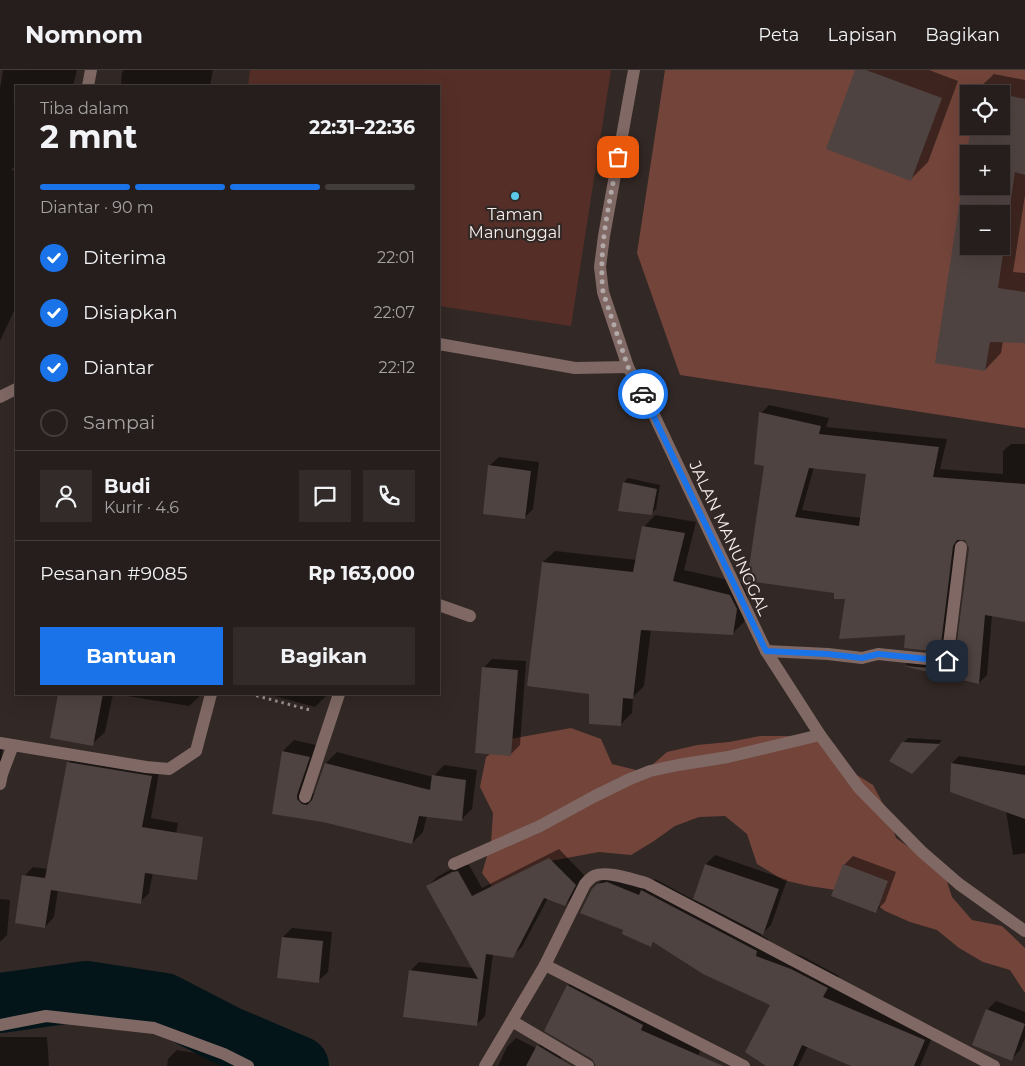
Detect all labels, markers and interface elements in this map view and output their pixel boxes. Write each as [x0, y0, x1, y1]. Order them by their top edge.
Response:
text: Nomnom [25, 20, 143, 49]
text: Peta [758, 24, 799, 46]
text: Lapisan [827, 24, 897, 46]
text: Bagikan [925, 24, 1000, 46]
map controls [960, 85, 1010, 255]
button: locate [960, 85, 1010, 135]
text: Tiba dalam [40, 99, 129, 118]
text: 22:31–22:36 [309, 116, 415, 139]
text: 2 mnt [40, 117, 138, 156]
pin [597, 136, 639, 178]
icon: bag [604, 143, 632, 171]
button: + [960, 145, 1010, 195]
marker: Taman Manunggal [509, 190, 521, 202]
text: Diantar · 90 m [40, 198, 154, 217]
place label: Taman Manunggal [469, 205, 561, 242]
button: − [960, 205, 1010, 255]
icon: check [40, 244, 68, 272]
text: Diterima [83, 246, 166, 269]
text: 22:01 [377, 248, 415, 267]
icon: check [40, 299, 68, 327]
text: Disiapkan [83, 301, 178, 324]
text: 22:07 [374, 303, 415, 322]
icon: check [40, 354, 68, 382]
text: Diantar [83, 356, 154, 379]
text: 22:12 [379, 358, 415, 377]
courier [618, 369, 668, 419]
icon: car [629, 380, 657, 408]
text: Sampai [83, 411, 155, 434]
street label: JALAN MANUNGGAL [685, 457, 774, 619]
button: person [40, 470, 92, 522]
button: chat [299, 470, 351, 522]
button: phone [363, 470, 415, 522]
text: Budi [104, 475, 150, 498]
text: Kurir · 4.6 [104, 498, 179, 517]
text: Pesanan #9085 [40, 562, 187, 585]
text: Rp 163,000 [308, 562, 415, 585]
button: Bantuan [40, 627, 223, 685]
button: Bagikan [233, 627, 415, 685]
pin [926, 640, 968, 682]
icon: home [933, 647, 961, 675]

